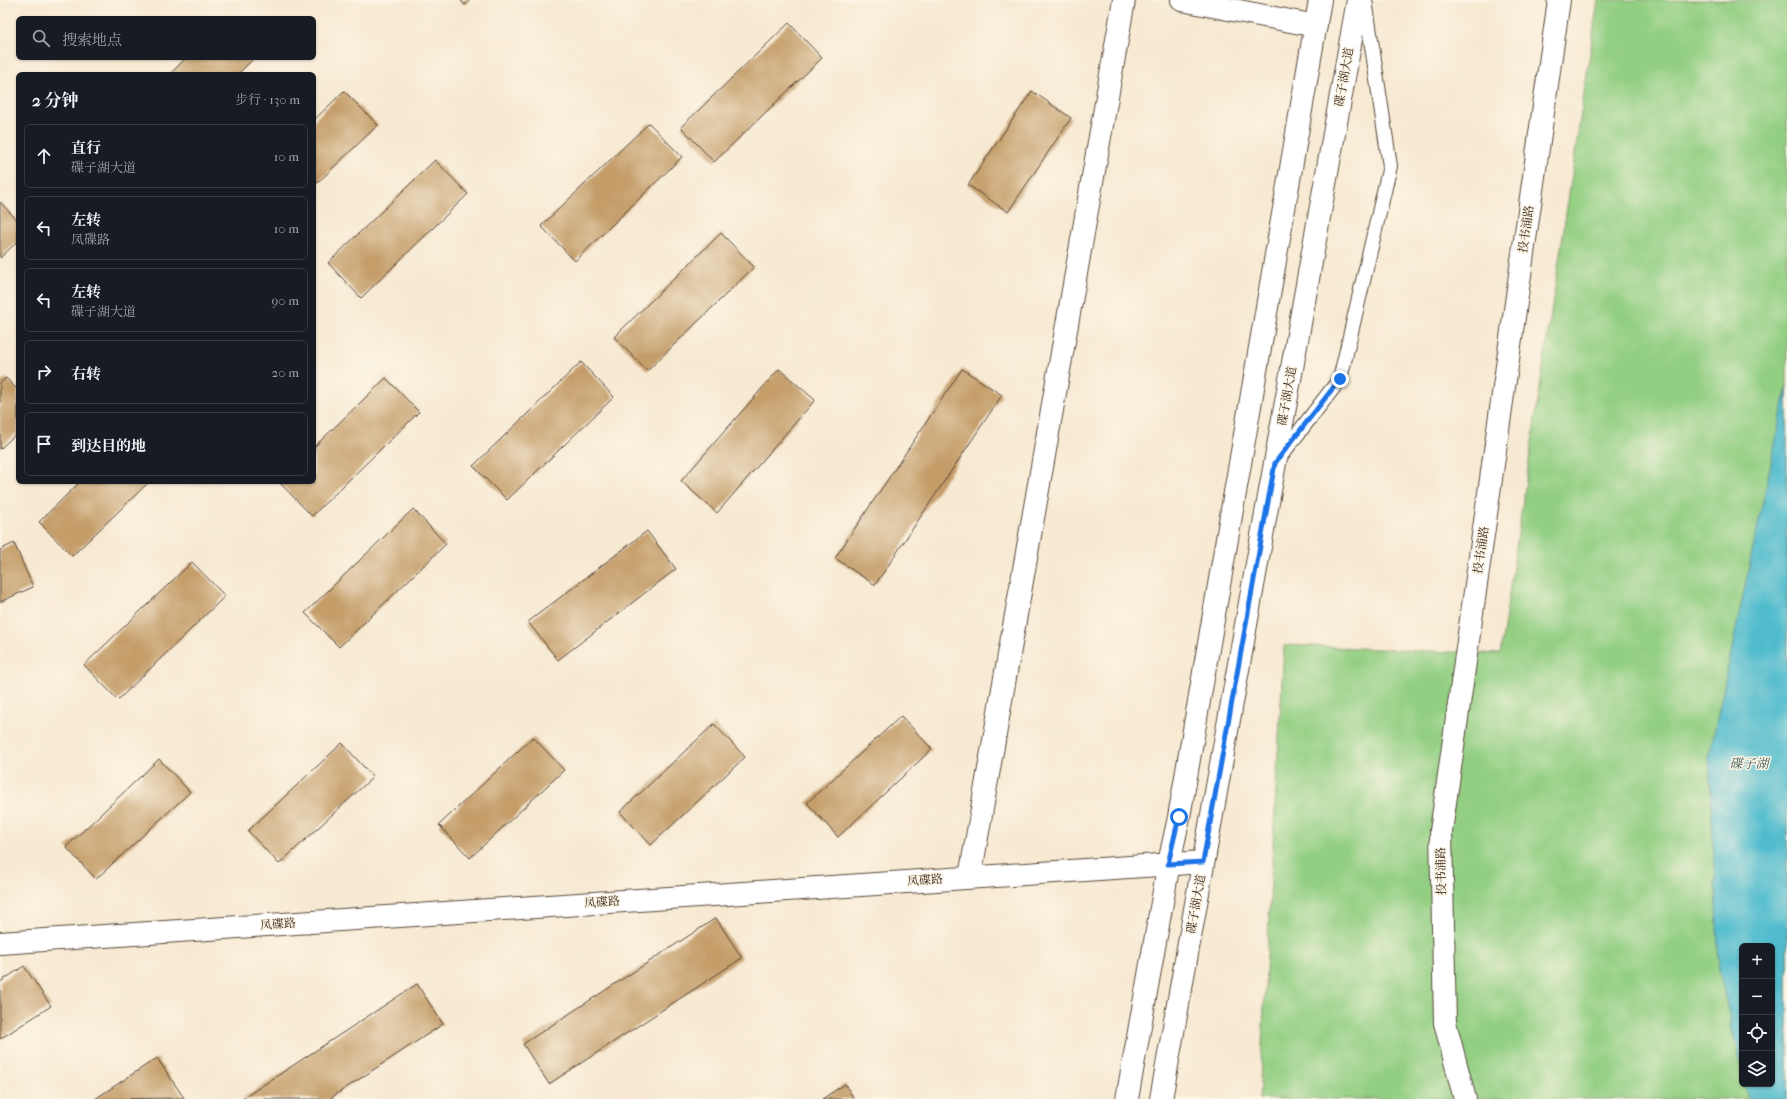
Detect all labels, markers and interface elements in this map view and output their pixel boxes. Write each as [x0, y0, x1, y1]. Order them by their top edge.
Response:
search box [16, 16, 316, 60]
icon: search [30, 27, 52, 49]
text: 搜索地点 [62, 31, 122, 49]
street label: 碟子湖大道 [1332, 46, 1356, 108]
text: 2 分钟 [32, 90, 78, 110]
text: 步行 · 130 m [235, 92, 300, 107]
text: 直行 [71, 139, 101, 157]
icon: ahead [33, 145, 55, 167]
text: 10 m [274, 149, 299, 164]
text: 碟子湖大道 [71, 160, 136, 175]
street label: 投书浦路 [1516, 204, 1536, 254]
text: 左转 [71, 211, 101, 229]
icon: left [33, 217, 55, 239]
text: 10 m [274, 221, 299, 236]
text: 凤碟路 [71, 232, 110, 247]
text: 左转 [71, 283, 101, 301]
icon: left [33, 289, 55, 311]
text: 90 m [271, 293, 299, 308]
text: 碟子湖大道 [71, 304, 136, 319]
icon: right [33, 361, 55, 383]
text: 右转 [71, 365, 101, 383]
text: 20 m [272, 365, 299, 380]
street label: 碟子湖大道 [1275, 365, 1299, 427]
route end [1331, 370, 1349, 388]
icon: arrive [33, 433, 55, 455]
text: 到达目的地 [71, 437, 146, 455]
street label: 投书浦路 [1471, 525, 1491, 575]
water label: 碟子湖 [1729, 756, 1770, 771]
route start [1170, 808, 1188, 826]
street label: 投书浦路 [1434, 847, 1448, 895]
street label: 凤碟路 [907, 872, 943, 888]
street label: 碟子湖大道 [1184, 873, 1208, 935]
street label: 凤碟路 [584, 894, 620, 910]
street label: 凤碟路 [260, 916, 296, 932]
map controls [1739, 943, 1775, 1087]
button: + [1739, 943, 1775, 979]
button: − [1739, 979, 1775, 1015]
button: locate [1739, 1015, 1775, 1051]
button: layers [1739, 1051, 1775, 1087]

